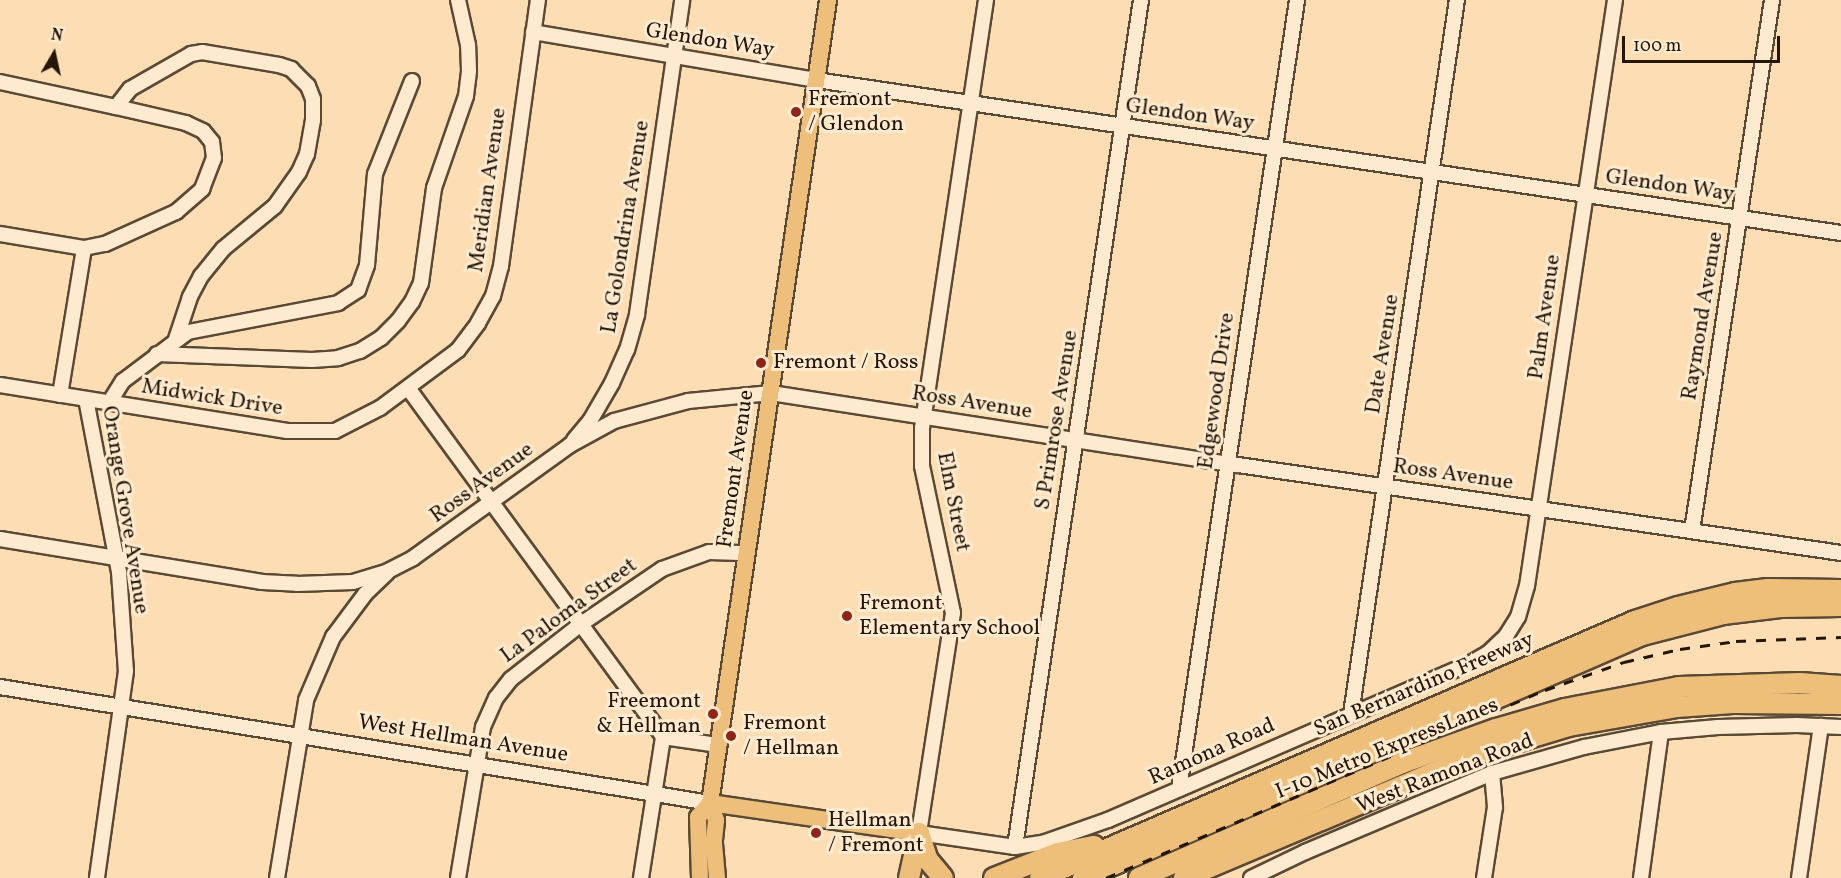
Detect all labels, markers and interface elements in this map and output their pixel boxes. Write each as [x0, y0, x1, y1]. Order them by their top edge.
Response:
street label: Glendon Way [643, 18, 777, 64]
north arrow [24, 24, 84, 84]
text: N [49, 24, 64, 48]
scale bar [1625, 24, 1782, 62]
text: 100 m [1633, 34, 1682, 59]
place label: Fremont / Glendon [808, 86, 904, 138]
street label: Glendon Way [1124, 93, 1256, 137]
marker: Fremont / Glendon [789, 105, 803, 119]
street label: Meridian Avenue [463, 106, 513, 274]
street label: La Golondrina Avenue [596, 119, 656, 335]
street label: Glendon Way [1604, 164, 1736, 208]
street label: Raymond Avenue [1677, 230, 1729, 402]
street label: Palm Avenue [1523, 253, 1567, 381]
street label: Date Avenue [1360, 292, 1406, 416]
street label: Edgewood Drive [1193, 311, 1241, 471]
street label: S Primrose Avenue [1030, 328, 1084, 512]
place label: Fremont / Ross [773, 350, 918, 376]
marker: Fremont / Ross [754, 356, 768, 370]
street label: Midwick Drive [140, 374, 284, 422]
street label: Ross Avenue [910, 380, 1034, 426]
street label: Fremont Avenue [712, 388, 760, 550]
street label: Orange Grove Avenue [96, 404, 154, 616]
street label: Ross Avenue [425, 437, 539, 529]
street label: Elm Street [930, 450, 976, 554]
street label: Ross Avenue [1391, 453, 1515, 497]
street label: La Paloma Street [496, 553, 642, 669]
place label: Fremont Elementary School [859, 590, 1041, 642]
marker: Fremont Elementary School [840, 609, 854, 623]
street label: San Bernardino Freeway [1310, 627, 1538, 743]
place label: Freemont & Hellman [597, 688, 701, 740]
street label: I-10 Metro ExpressLanes [1272, 692, 1502, 806]
marker: Freemont & Hellman [706, 707, 720, 721]
street label: West Hellman Avenue [356, 709, 570, 769]
place label: Fremont / Hellman [743, 710, 839, 762]
street label: Ramona Road [1145, 712, 1279, 792]
street label: West Ramona Road [1353, 728, 1537, 820]
marker: Fremont / Hellman [724, 729, 738, 743]
place label: Hellman / Fremont [828, 807, 924, 858]
marker: Hellman / Fremont [809, 826, 823, 840]

